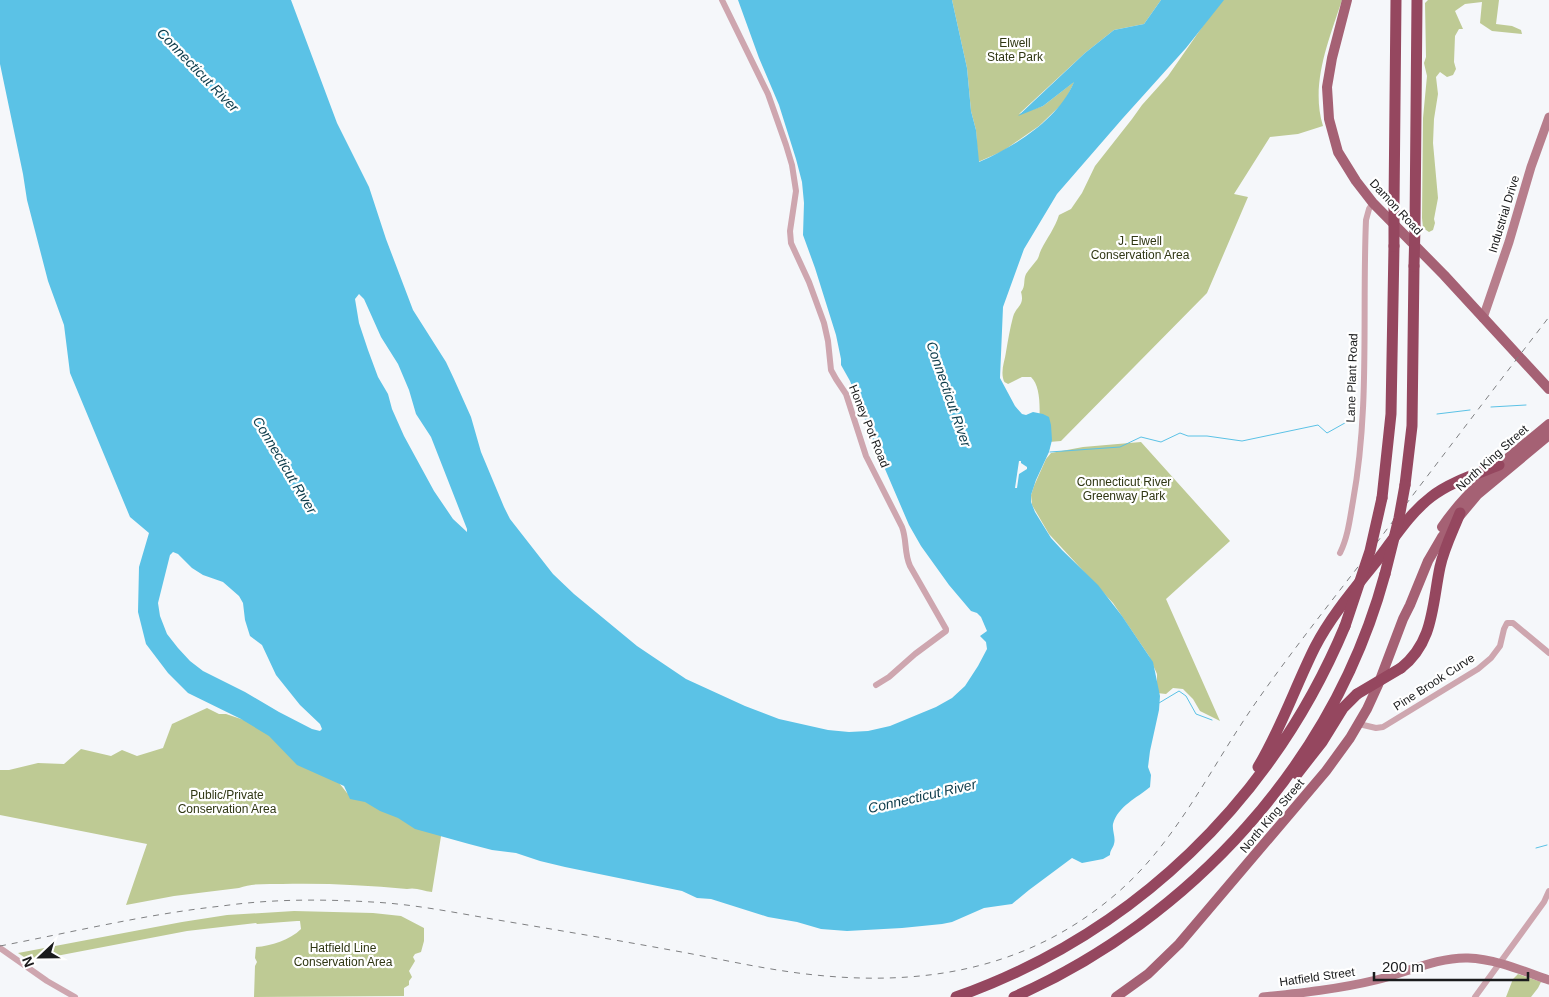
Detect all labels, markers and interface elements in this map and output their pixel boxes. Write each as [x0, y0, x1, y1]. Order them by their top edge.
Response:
water label: Connecticut River [154, 25, 243, 116]
park label: Elwell State Park [987, 36, 1044, 64]
street label: Industrial Drive [1486, 173, 1522, 254]
street label: Damon Road [1367, 176, 1425, 238]
park label: J. Elwell Conservation Area [1091, 234, 1190, 262]
street label: Lane Plant Road [1343, 333, 1361, 423]
water label: Connecticut River [923, 339, 975, 450]
street label: Honey Pot Road [846, 383, 892, 469]
water label: Connecticut River [250, 414, 321, 518]
street label: North King Street [1453, 422, 1531, 494]
park label: Connecticut River Greenway Park [1077, 475, 1171, 503]
street label: Pine Brook Curve [1391, 650, 1478, 713]
water label: Connecticut River [866, 775, 979, 816]
street label: North King Street [1237, 776, 1307, 856]
park label: Public/Private Conservation Area [178, 788, 277, 816]
north arrow [15, 932, 65, 982]
park label: Hatfield Line Conservation Area [294, 941, 393, 969]
scale bar [1374, 950, 1528, 982]
text: N [19, 954, 37, 970]
text: 200 m [1382, 958, 1424, 975]
street label: Hatfield Street [1278, 965, 1356, 989]

